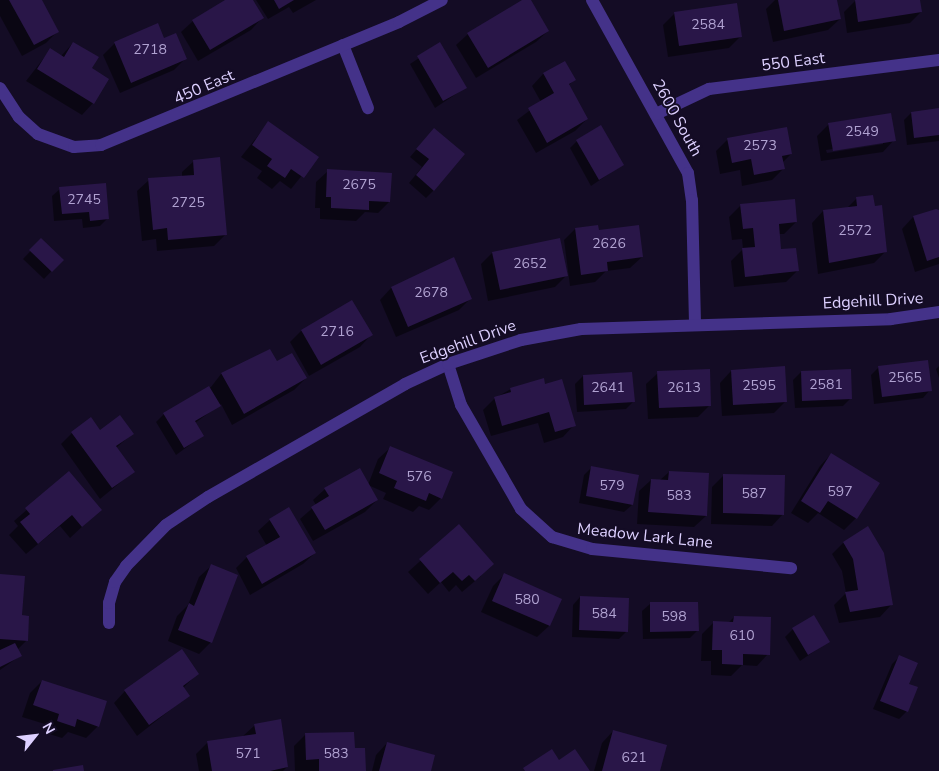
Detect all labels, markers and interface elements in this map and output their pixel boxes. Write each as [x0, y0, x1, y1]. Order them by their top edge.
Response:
house number: 2584 [691, 17, 725, 33]
house number: 2718 [133, 42, 167, 58]
street label: 550 East [760, 49, 826, 75]
street label: 450 East [171, 66, 237, 108]
street label: 2600 South [648, 76, 706, 160]
house number: 2549 [845, 124, 879, 140]
house number: 2573 [743, 138, 777, 154]
house number: 2675 [342, 177, 376, 193]
house number: 2745 [67, 192, 101, 208]
house number: 2725 [171, 195, 205, 211]
house number: 2572 [838, 223, 872, 239]
house number: 2626 [592, 236, 626, 252]
house number: 2652 [513, 256, 547, 272]
house number: 2678 [414, 285, 448, 301]
street label: Edgehill Drive [822, 289, 924, 313]
street label: Edgehill Drive [417, 316, 519, 368]
house number: 2716 [320, 324, 354, 340]
house number: 2565 [888, 370, 922, 386]
house number: 2581 [809, 377, 843, 393]
house number: 2595 [742, 378, 776, 394]
house number: 2641 [591, 380, 625, 396]
house number: 2613 [667, 380, 701, 396]
house number: 576 [406, 469, 432, 485]
house number: 579 [599, 478, 625, 494]
house number: 597 [827, 484, 853, 500]
house number: 587 [741, 486, 767, 502]
house number: 583 [666, 488, 692, 504]
street label: Meadow Lark Lane [576, 519, 714, 553]
house number: 580 [514, 592, 540, 608]
house number: 584 [591, 606, 617, 622]
house number: 598 [661, 609, 687, 625]
house number: 610 [729, 628, 755, 644]
north arrow [10, 711, 60, 761]
text: N [38, 719, 59, 738]
house number: 571 [235, 746, 261, 762]
house number: 583 [323, 746, 349, 762]
house number: 621 [621, 750, 647, 766]

